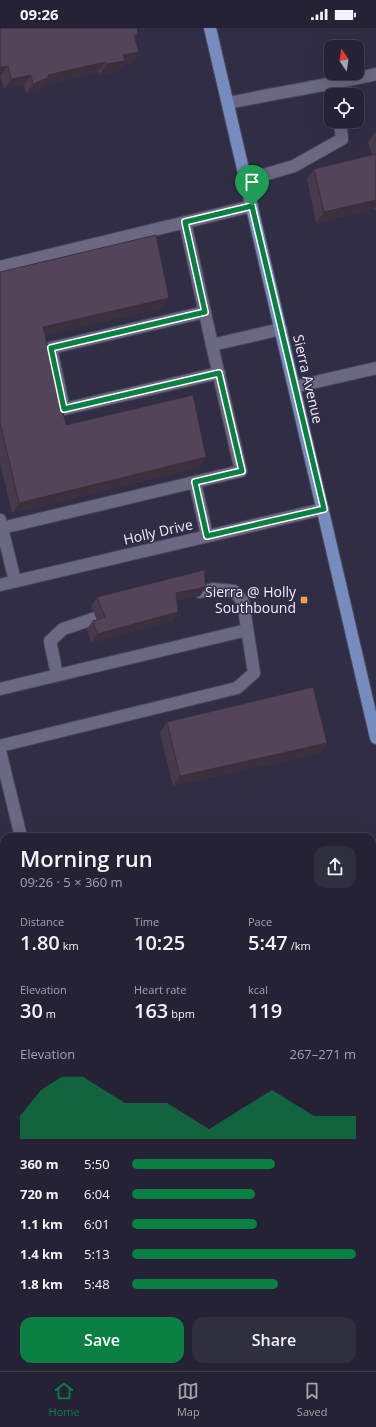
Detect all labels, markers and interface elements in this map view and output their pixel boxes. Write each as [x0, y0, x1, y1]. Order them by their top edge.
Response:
text: 09:26 [20, 4, 59, 24]
north arrow [324, 40, 364, 80]
map controls [324, 40, 364, 128]
button: locate [324, 88, 364, 128]
pin [235, 165, 269, 206]
icon: arrive [241, 171, 263, 193]
street label: Sierra Avenue [289, 333, 328, 425]
street label: Holly Drive [121, 514, 195, 549]
place label: Sierra @ Holly Southbound [205, 582, 297, 617]
marker: Sierra @ Holly Southbound [299, 595, 309, 605]
text: Morning run [20, 843, 153, 873]
button: share [314, 846, 356, 888]
text: 09:26 · 5 × 360 m [20, 873, 123, 891]
text: Distance [20, 914, 64, 929]
text: Time [134, 914, 159, 929]
text: Pace [248, 914, 272, 929]
text: 1.80 [20, 929, 60, 956]
text: 10:25 [134, 929, 185, 956]
text: 5:47 [248, 929, 288, 956]
text: km [60, 938, 79, 953]
text: /km [288, 938, 311, 953]
text: Elevation [20, 982, 67, 997]
text: Heart rate [134, 982, 186, 997]
text: kcal [248, 982, 268, 997]
text: 30 [20, 997, 43, 1024]
text: 163 [134, 997, 168, 1024]
text: 119 [248, 997, 282, 1024]
text: m [43, 1006, 56, 1021]
text: bpm [168, 1006, 195, 1021]
text: Elevation [20, 1045, 75, 1063]
text: 267–271 m [289, 1045, 356, 1063]
text: 360 m [20, 1155, 58, 1173]
text: 5:50 [84, 1155, 110, 1173]
text: 720 m [20, 1185, 58, 1203]
text: 6:04 [84, 1185, 110, 1203]
text: 1.1 km [20, 1215, 63, 1233]
text: 6:01 [84, 1215, 110, 1233]
text: 1.4 km [20, 1245, 63, 1263]
text: 5:13 [84, 1245, 110, 1263]
text: 1.8 km [20, 1275, 63, 1293]
text: 5:48 [84, 1275, 110, 1293]
button: Save [20, 1317, 184, 1363]
button: Share [192, 1317, 356, 1363]
tab: Home [49, 1380, 80, 1419]
tab: Map [177, 1380, 200, 1419]
tab: Saved [297, 1380, 327, 1419]

